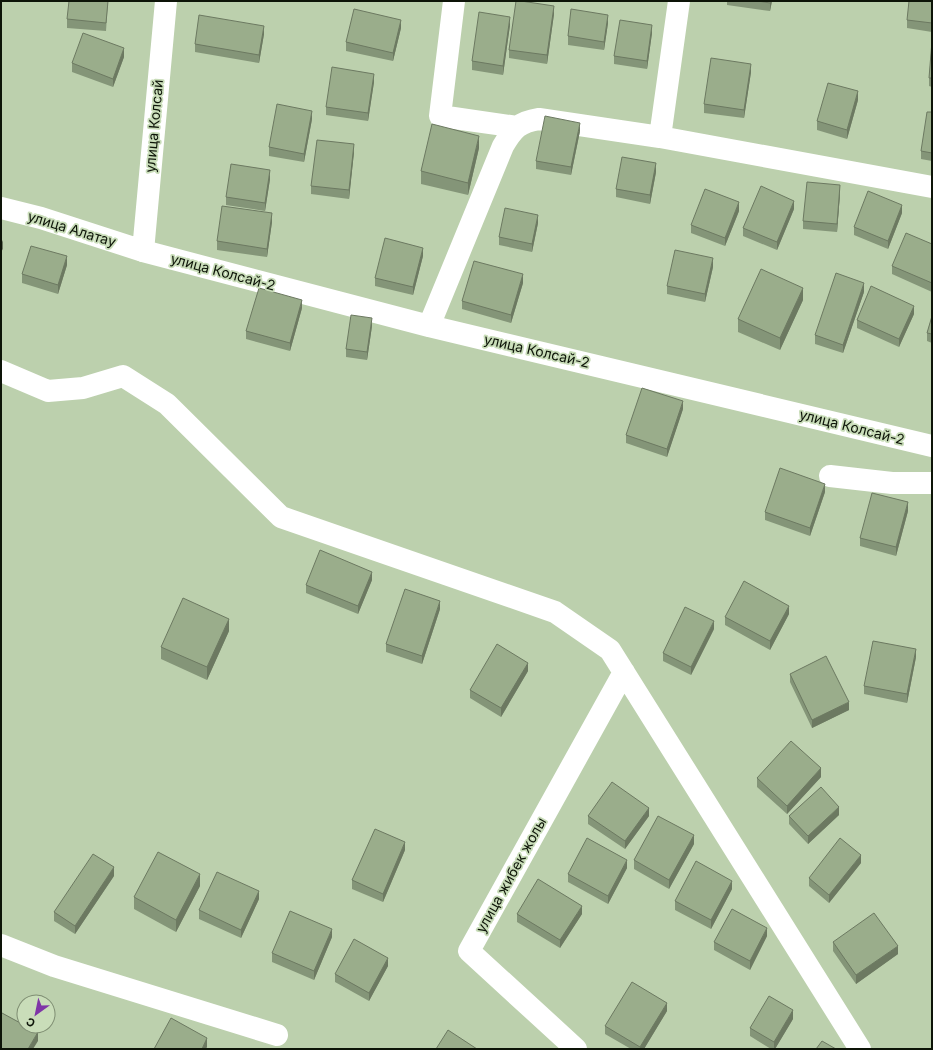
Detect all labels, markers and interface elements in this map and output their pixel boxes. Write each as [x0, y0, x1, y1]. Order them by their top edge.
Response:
street label: улица Колсай [141, 79, 166, 173]
street label: улица Алатау [26, 207, 118, 250]
street label: улица Колсай-2 [169, 249, 277, 294]
street label: улица Колсай-2 [483, 330, 592, 371]
street label: улица Колсай-2 [798, 405, 906, 448]
street label: улица жибек жолы [472, 814, 549, 935]
north arrow [16, 994, 56, 1034]
text: С [23, 1014, 38, 1030]

